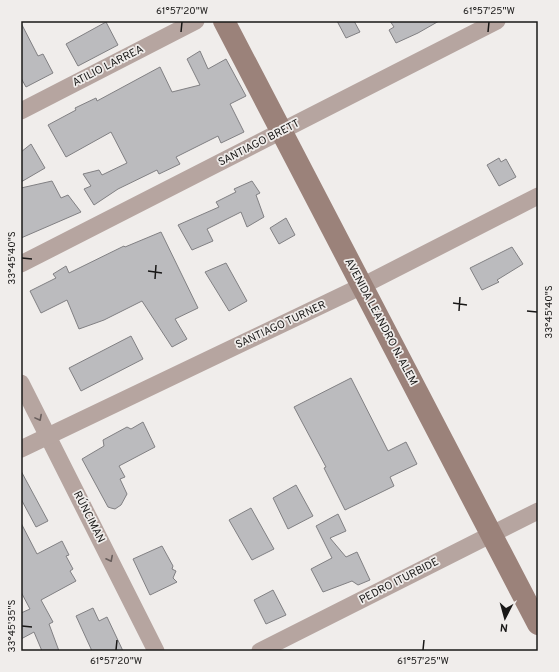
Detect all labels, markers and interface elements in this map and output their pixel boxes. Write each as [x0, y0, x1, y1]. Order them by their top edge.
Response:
text: 61°57'20"W [156, 5, 208, 18]
text: 61°57'25"W [463, 5, 515, 18]
street label: ATILIO LARREA [70, 42, 146, 90]
street label: SANTIAGO BRETT [216, 116, 302, 170]
text: 33°45'40"S [6, 231, 19, 285]
street label: AVENIDA LEANDRO N. ALEM [342, 256, 420, 388]
text: 33°45'40"S [543, 285, 556, 339]
street label: SANTIAGO TURNER [234, 298, 328, 352]
one-way arrow [35, 414, 42, 421]
street label: RÚNCIMAN [70, 488, 109, 545]
one-way arrow [106, 555, 113, 562]
street label: PEDRO ITURBIDE [357, 555, 441, 607]
north arrow [485, 598, 525, 638]
text: 33°45'35"S [6, 600, 19, 652]
text: N [499, 620, 509, 634]
text: 61°57'20"W [90, 655, 142, 668]
text: 61°57'25"W [397, 655, 449, 668]

